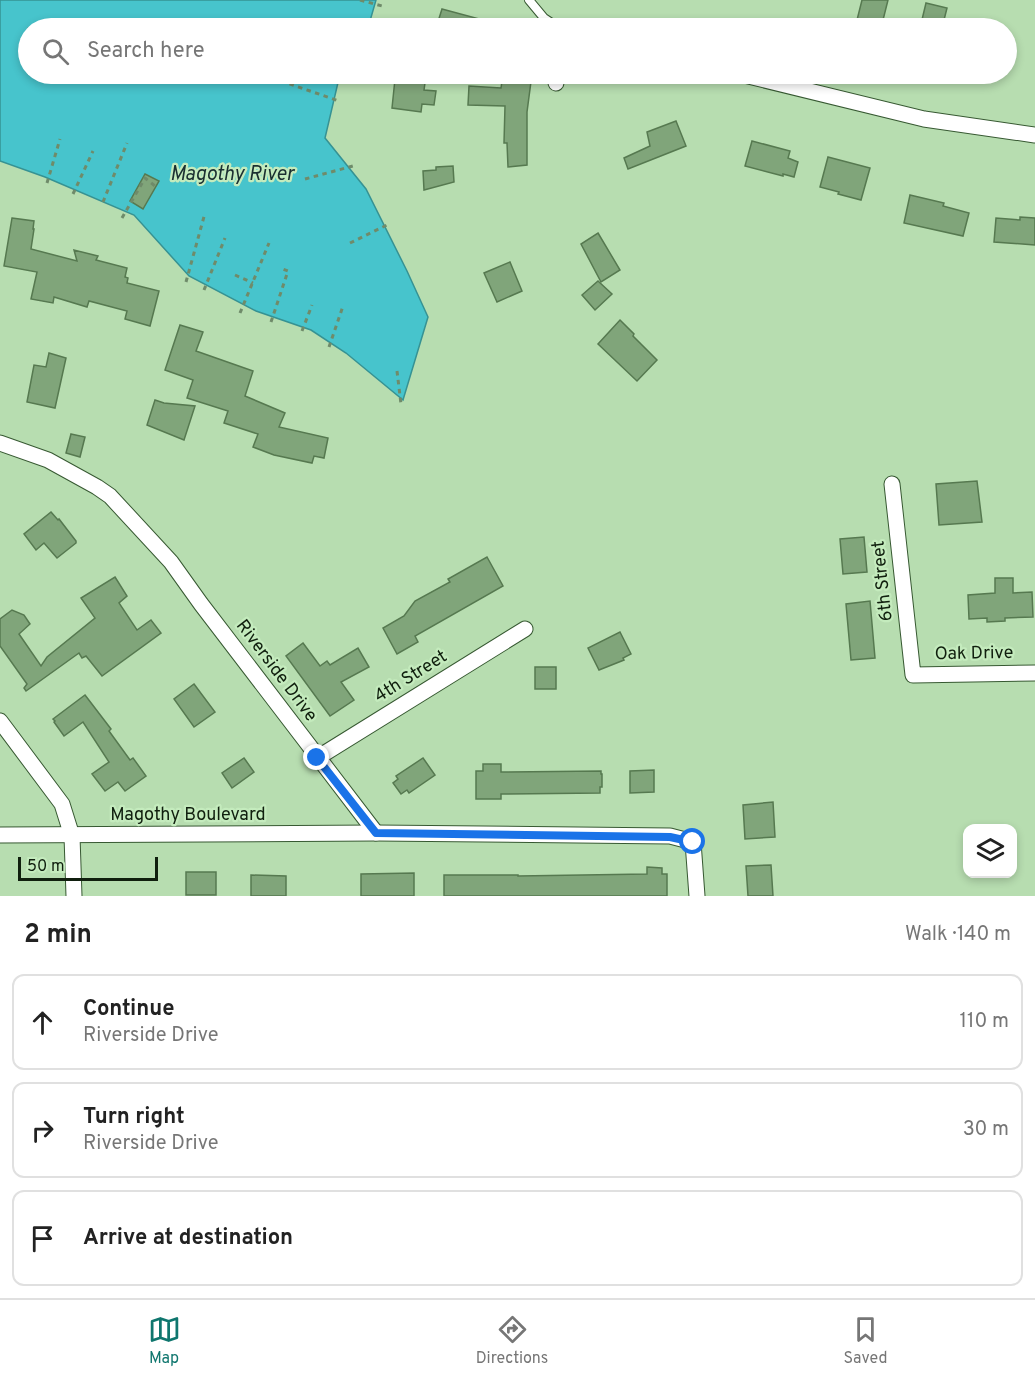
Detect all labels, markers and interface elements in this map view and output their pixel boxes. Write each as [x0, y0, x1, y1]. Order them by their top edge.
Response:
search box [18, 18, 1017, 84]
icon: search [39, 35, 72, 68]
text: Search here [87, 38, 205, 65]
water label: Magothy River [170, 162, 295, 188]
street label: 6th Street [867, 539, 899, 623]
street label: Riverside Drive [230, 615, 322, 727]
street label: Oak Drive [934, 642, 1014, 666]
street label: 4th Street [370, 646, 452, 708]
route end [303, 744, 329, 770]
street label: Magothy Boulevard [110, 804, 266, 827]
map controls [963, 824, 1017, 878]
button: layers [963, 824, 1017, 878]
route start [679, 828, 705, 854]
scale bar [18, 854, 158, 882]
text: 50 m [27, 857, 65, 877]
text: 2 min [24, 919, 92, 952]
text: Walk · 140 m [905, 922, 1011, 948]
text: Continue [83, 996, 174, 1023]
icon: ahead [26, 1006, 59, 1039]
text: 110 m [960, 1009, 1009, 1035]
text: Riverside Drive [83, 1023, 219, 1049]
text: Turn right [83, 1104, 185, 1131]
icon: right [26, 1114, 59, 1147]
text: 30 m [963, 1117, 1009, 1143]
text: Riverside Drive [83, 1131, 219, 1157]
icon: arrive [26, 1222, 59, 1255]
text: Arrive at destination [83, 1225, 293, 1252]
tab: Map [148, 1313, 181, 1369]
tab: Directions [476, 1313, 548, 1369]
tab: Saved [843, 1313, 887, 1369]

